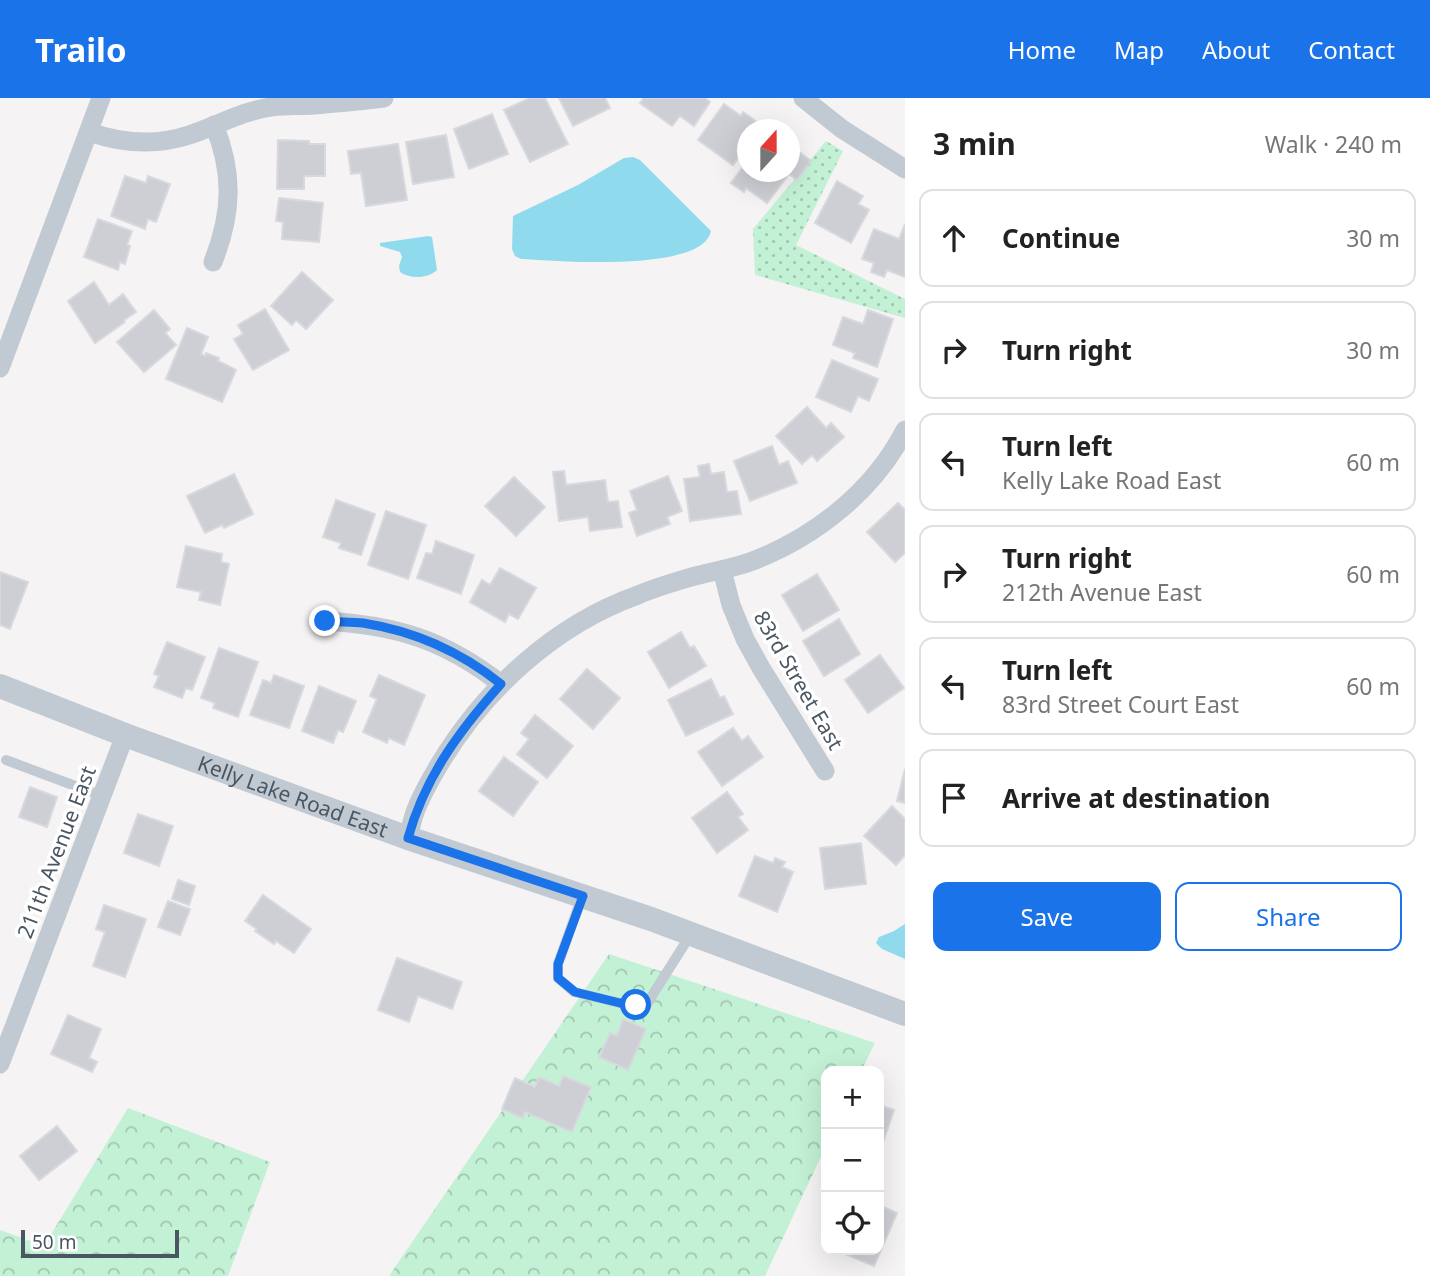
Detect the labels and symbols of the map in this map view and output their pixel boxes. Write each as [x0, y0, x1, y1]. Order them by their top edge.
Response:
north arrow [737, 119, 800, 182]
route end [309, 605, 340, 636]
street label: 83rd Street East [748, 606, 850, 755]
street label: Kelly Lake Road East [194, 749, 392, 844]
street label: 211th Avenue East [10, 761, 102, 942]
route start [620, 989, 651, 1020]
scale bar [21, 1227, 178, 1259]

